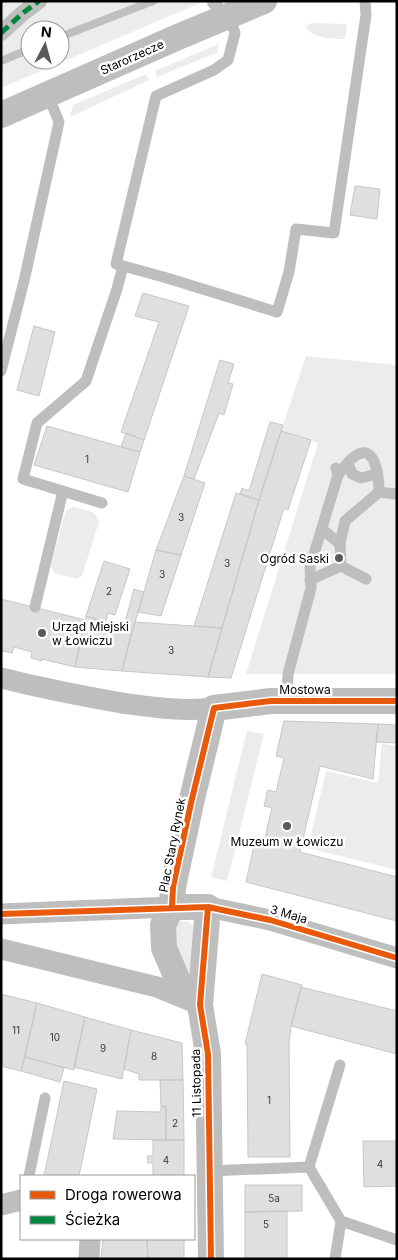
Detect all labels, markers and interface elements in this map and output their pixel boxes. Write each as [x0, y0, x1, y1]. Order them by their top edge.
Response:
north arrow [20, 20, 70, 70]
text: N [40, 23, 53, 41]
street label: Starorzecze [98, 36, 166, 78]
house number: 1 [85, 453, 89, 465]
house number: 3 [178, 511, 184, 523]
place label: Ogród Saski [260, 551, 329, 566]
marker: Ogród Saski [333, 552, 345, 564]
house number: 3 [224, 557, 230, 569]
house number: 3 [159, 568, 165, 580]
house number: 2 [106, 585, 112, 597]
place label: Urząd Miejski w Łowiczu [52, 619, 129, 648]
marker: Urząd Miejski w Łowiczu [36, 627, 48, 639]
house number: 3 [168, 644, 174, 656]
street label: Mostowa [279, 682, 331, 697]
street label: Plac Stary Rynek [155, 796, 189, 894]
marker: Muzeum w Łowiczu [281, 820, 293, 832]
place label: Muzeum w Łowiczu [231, 834, 343, 849]
street label: 3 Maja [269, 902, 309, 926]
house number: 11 [12, 1024, 20, 1036]
house number: 10 [50, 1031, 60, 1043]
house number: 9 [100, 1042, 106, 1054]
street label: 11 Listopada [188, 1049, 204, 1117]
house number: 8 [151, 1050, 157, 1062]
house number: 1 [267, 1094, 271, 1106]
house number: 2 [172, 1117, 178, 1129]
house number: 4 [163, 1154, 169, 1166]
house number: 4 [377, 1158, 383, 1170]
legend [20, 1175, 195, 1240]
text: Droga rowerowa [65, 1185, 182, 1204]
house number: 5a [268, 1192, 280, 1204]
text: Ścieżka [65, 1210, 120, 1229]
house number: 5 [263, 1218, 269, 1230]

